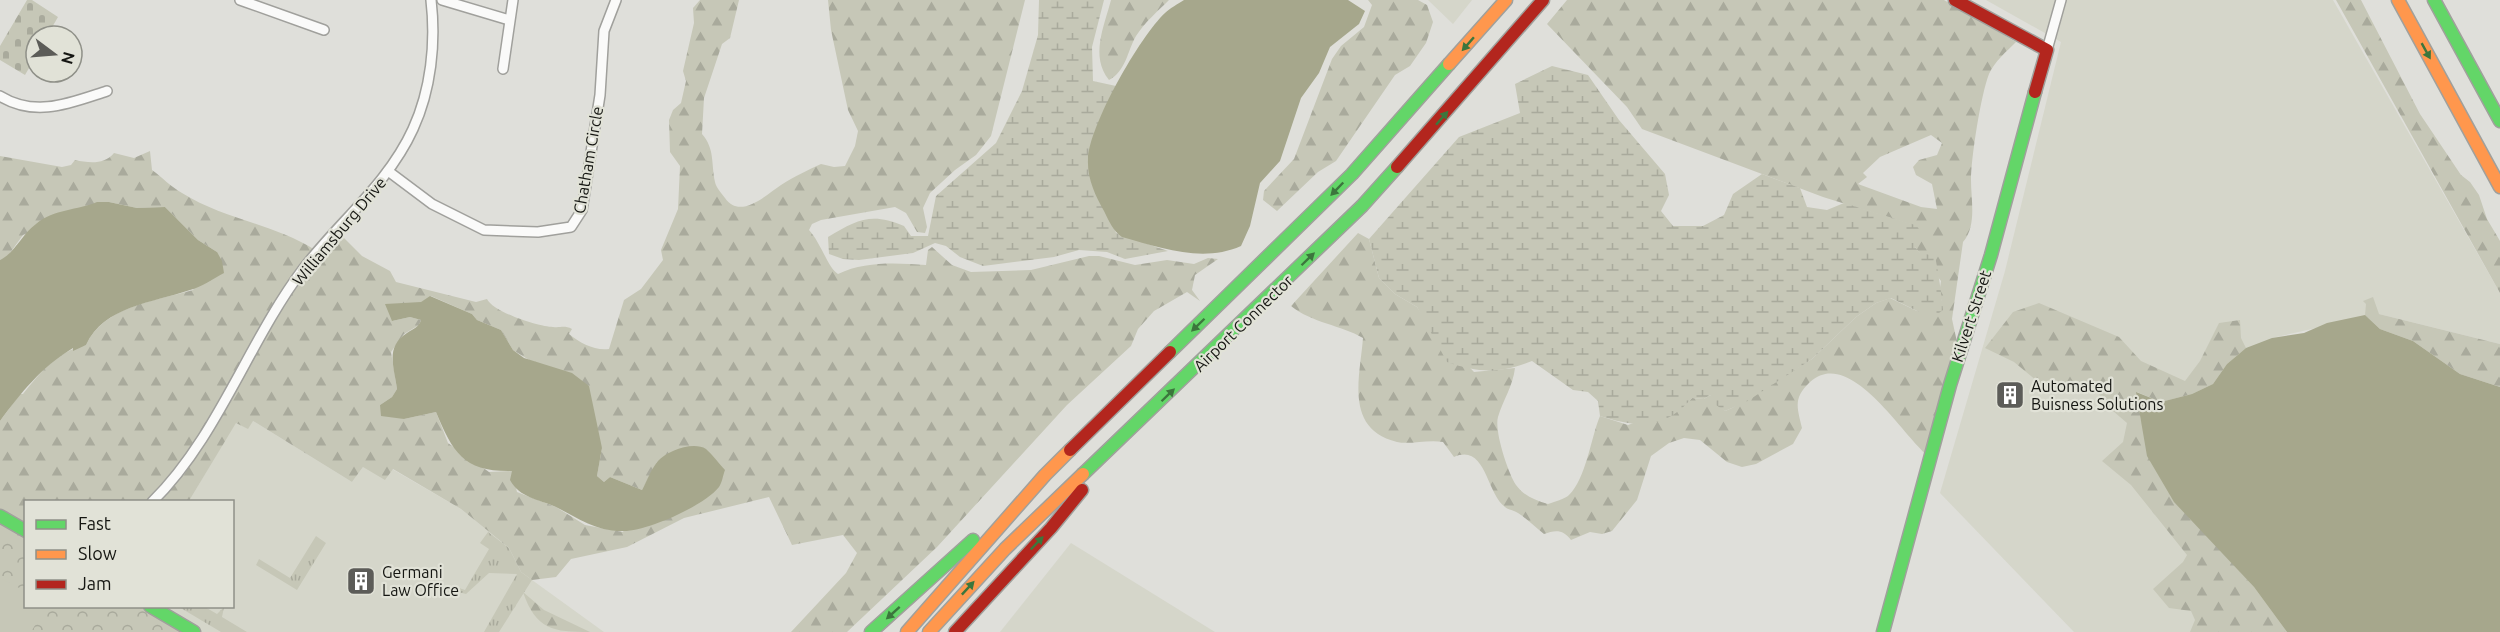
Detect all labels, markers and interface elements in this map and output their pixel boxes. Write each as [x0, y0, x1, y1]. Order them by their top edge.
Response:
north arrow [24, 24, 84, 84]
one-way arrow [1462, 36, 1475, 51]
one-way arrow [2421, 43, 2431, 60]
text: N [58, 50, 79, 66]
street label: Chatham Circle [570, 105, 606, 215]
one-way arrow [1435, 110, 1449, 125]
street label: Williamsburg Drive [289, 173, 389, 289]
one-way arrow [1331, 182, 1345, 196]
one-way arrow [1301, 253, 1315, 267]
street label: Kilvert Street [1948, 267, 1995, 364]
street label: Airport Connector [1190, 271, 1296, 375]
one-way arrow [1190, 318, 1205, 332]
place label: Automated Buisness Solutions [2031, 377, 2163, 413]
building icon: Automated Buisness Solutions [1994, 379, 2026, 411]
one-way arrow [1160, 389, 1175, 402]
legend [24, 500, 234, 608]
text: Fast [78, 513, 111, 533]
one-way arrow [1030, 535, 1044, 550]
text: Slow [78, 543, 117, 563]
place label: Germani Law Office [382, 563, 459, 599]
building icon: Germani Law Office [345, 565, 377, 597]
text: Jam [78, 573, 112, 593]
one-way arrow [961, 581, 975, 596]
one-way arrow [885, 606, 900, 620]

